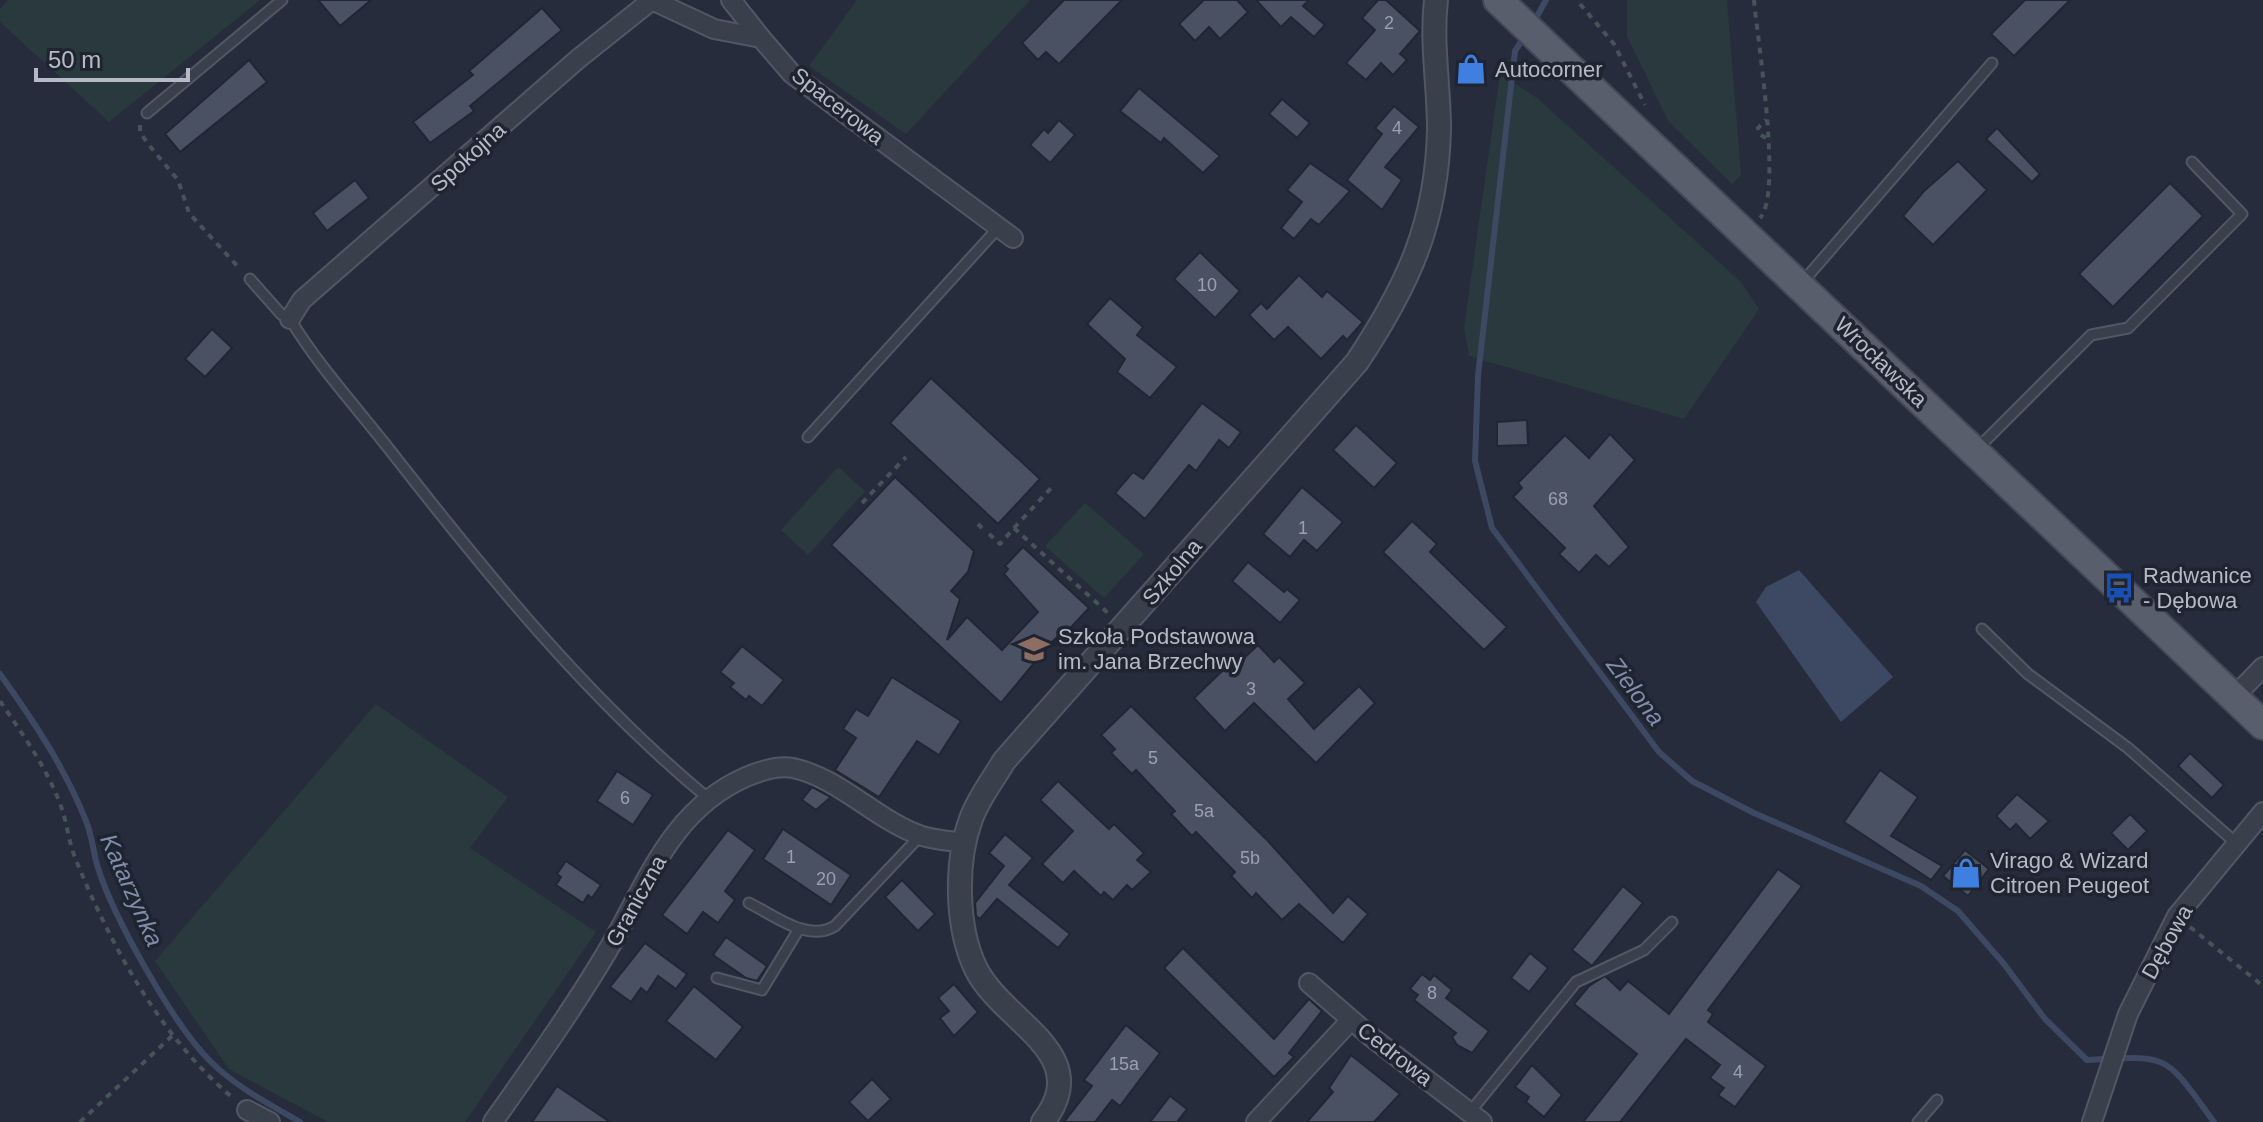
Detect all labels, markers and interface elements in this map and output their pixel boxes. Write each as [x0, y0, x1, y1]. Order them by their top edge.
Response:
house number: 2 [1384, 13, 1394, 33]
scale bar [36, 32, 188, 82]
text: 50 m [48, 46, 101, 73]
shop icon: Autocorner [1454, 52, 1488, 86]
place label: Autocorner [1495, 57, 1603, 82]
street label: Spacerowa [787, 62, 890, 150]
street label: Spokojna [426, 117, 511, 197]
house number: 4 [1392, 118, 1402, 138]
house number: 10 [1197, 275, 1217, 295]
street label: Wrocławska [1830, 312, 1933, 413]
house number: 68 [1548, 489, 1568, 509]
house number: 1 [1298, 518, 1308, 538]
street label: Szkolna [1137, 533, 1207, 610]
place label: Radwanice - Dębowa [2143, 563, 2252, 613]
bus stop icon: Radwanice - Dębowa [2102, 571, 2136, 605]
place label: Szkoła Podstawowa im. Jana Brzechwy [1058, 624, 1256, 674]
school or university icon: Szkoła Podstawowa im. Jana Brzechwy [1017, 632, 1051, 666]
water label: Zielona [1601, 651, 1670, 731]
house number: 3 [1246, 679, 1256, 699]
house number: 5 [1148, 748, 1158, 768]
house number: 6 [620, 788, 630, 808]
house number: 5a [1194, 801, 1215, 821]
water label: Katarzynka [95, 830, 169, 950]
house number: 1 [786, 847, 796, 867]
house number: 5b [1240, 848, 1260, 868]
place label: Virago & Wizard Citroen Peugeot [1990, 848, 2149, 898]
street label: Graniczna [601, 850, 672, 951]
shop icon: Virago & Wizard Citroen Peugeot [1949, 856, 1983, 890]
house number: 20 [816, 869, 836, 889]
street label: Dębowa [2137, 900, 2198, 983]
house number: 8 [1427, 983, 1437, 1003]
street label: Cedrowa [1353, 1017, 1438, 1091]
house number: 15a [1109, 1054, 1140, 1074]
house number: 4 [1733, 1062, 1743, 1082]

